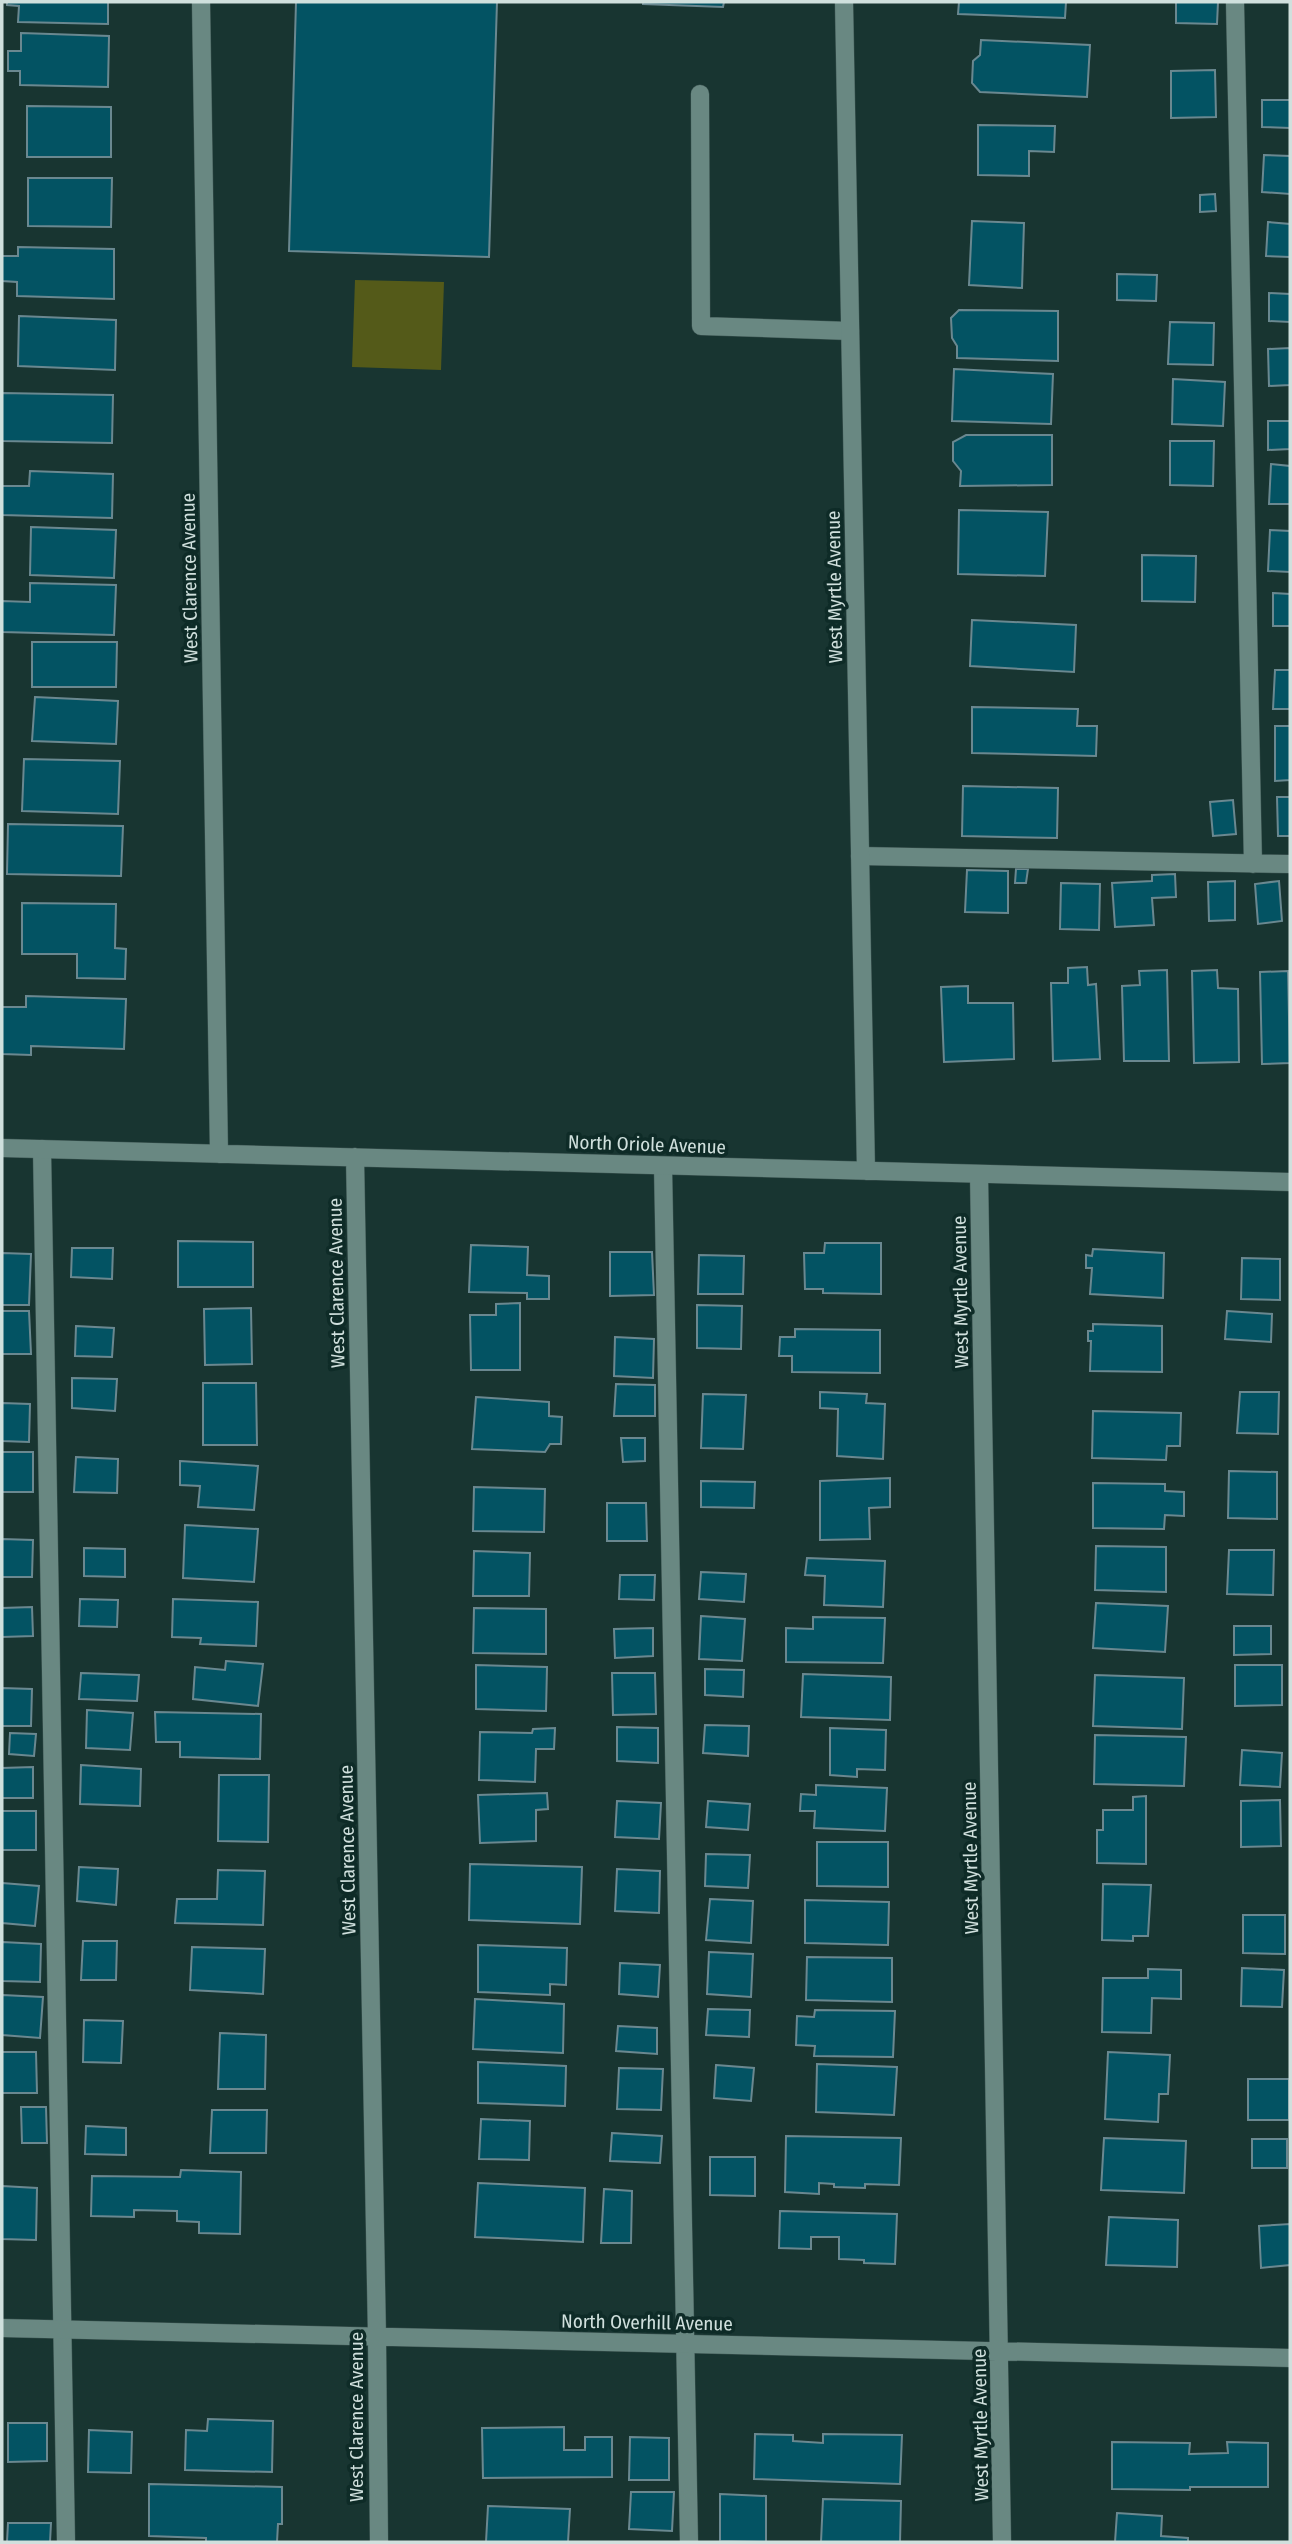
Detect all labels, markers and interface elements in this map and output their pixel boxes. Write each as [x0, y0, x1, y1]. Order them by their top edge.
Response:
street label: West Clarence Avenue [177, 493, 202, 663]
street label: West Myrtle Avenue [822, 510, 847, 664]
street label: North Oriole Avenue [568, 1130, 726, 1159]
street label: West Clarence Avenue [324, 1198, 349, 1368]
street label: West Myrtle Avenue [948, 1215, 973, 1369]
street label: West Clarence Avenue [335, 1765, 360, 1935]
street label: West Myrtle Avenue [958, 1781, 983, 1935]
street label: North Overhill Avenue [561, 2310, 733, 2335]
street label: West Clarence Avenue [345, 2332, 368, 2502]
street label: West Myrtle Avenue [968, 2348, 993, 2502]

